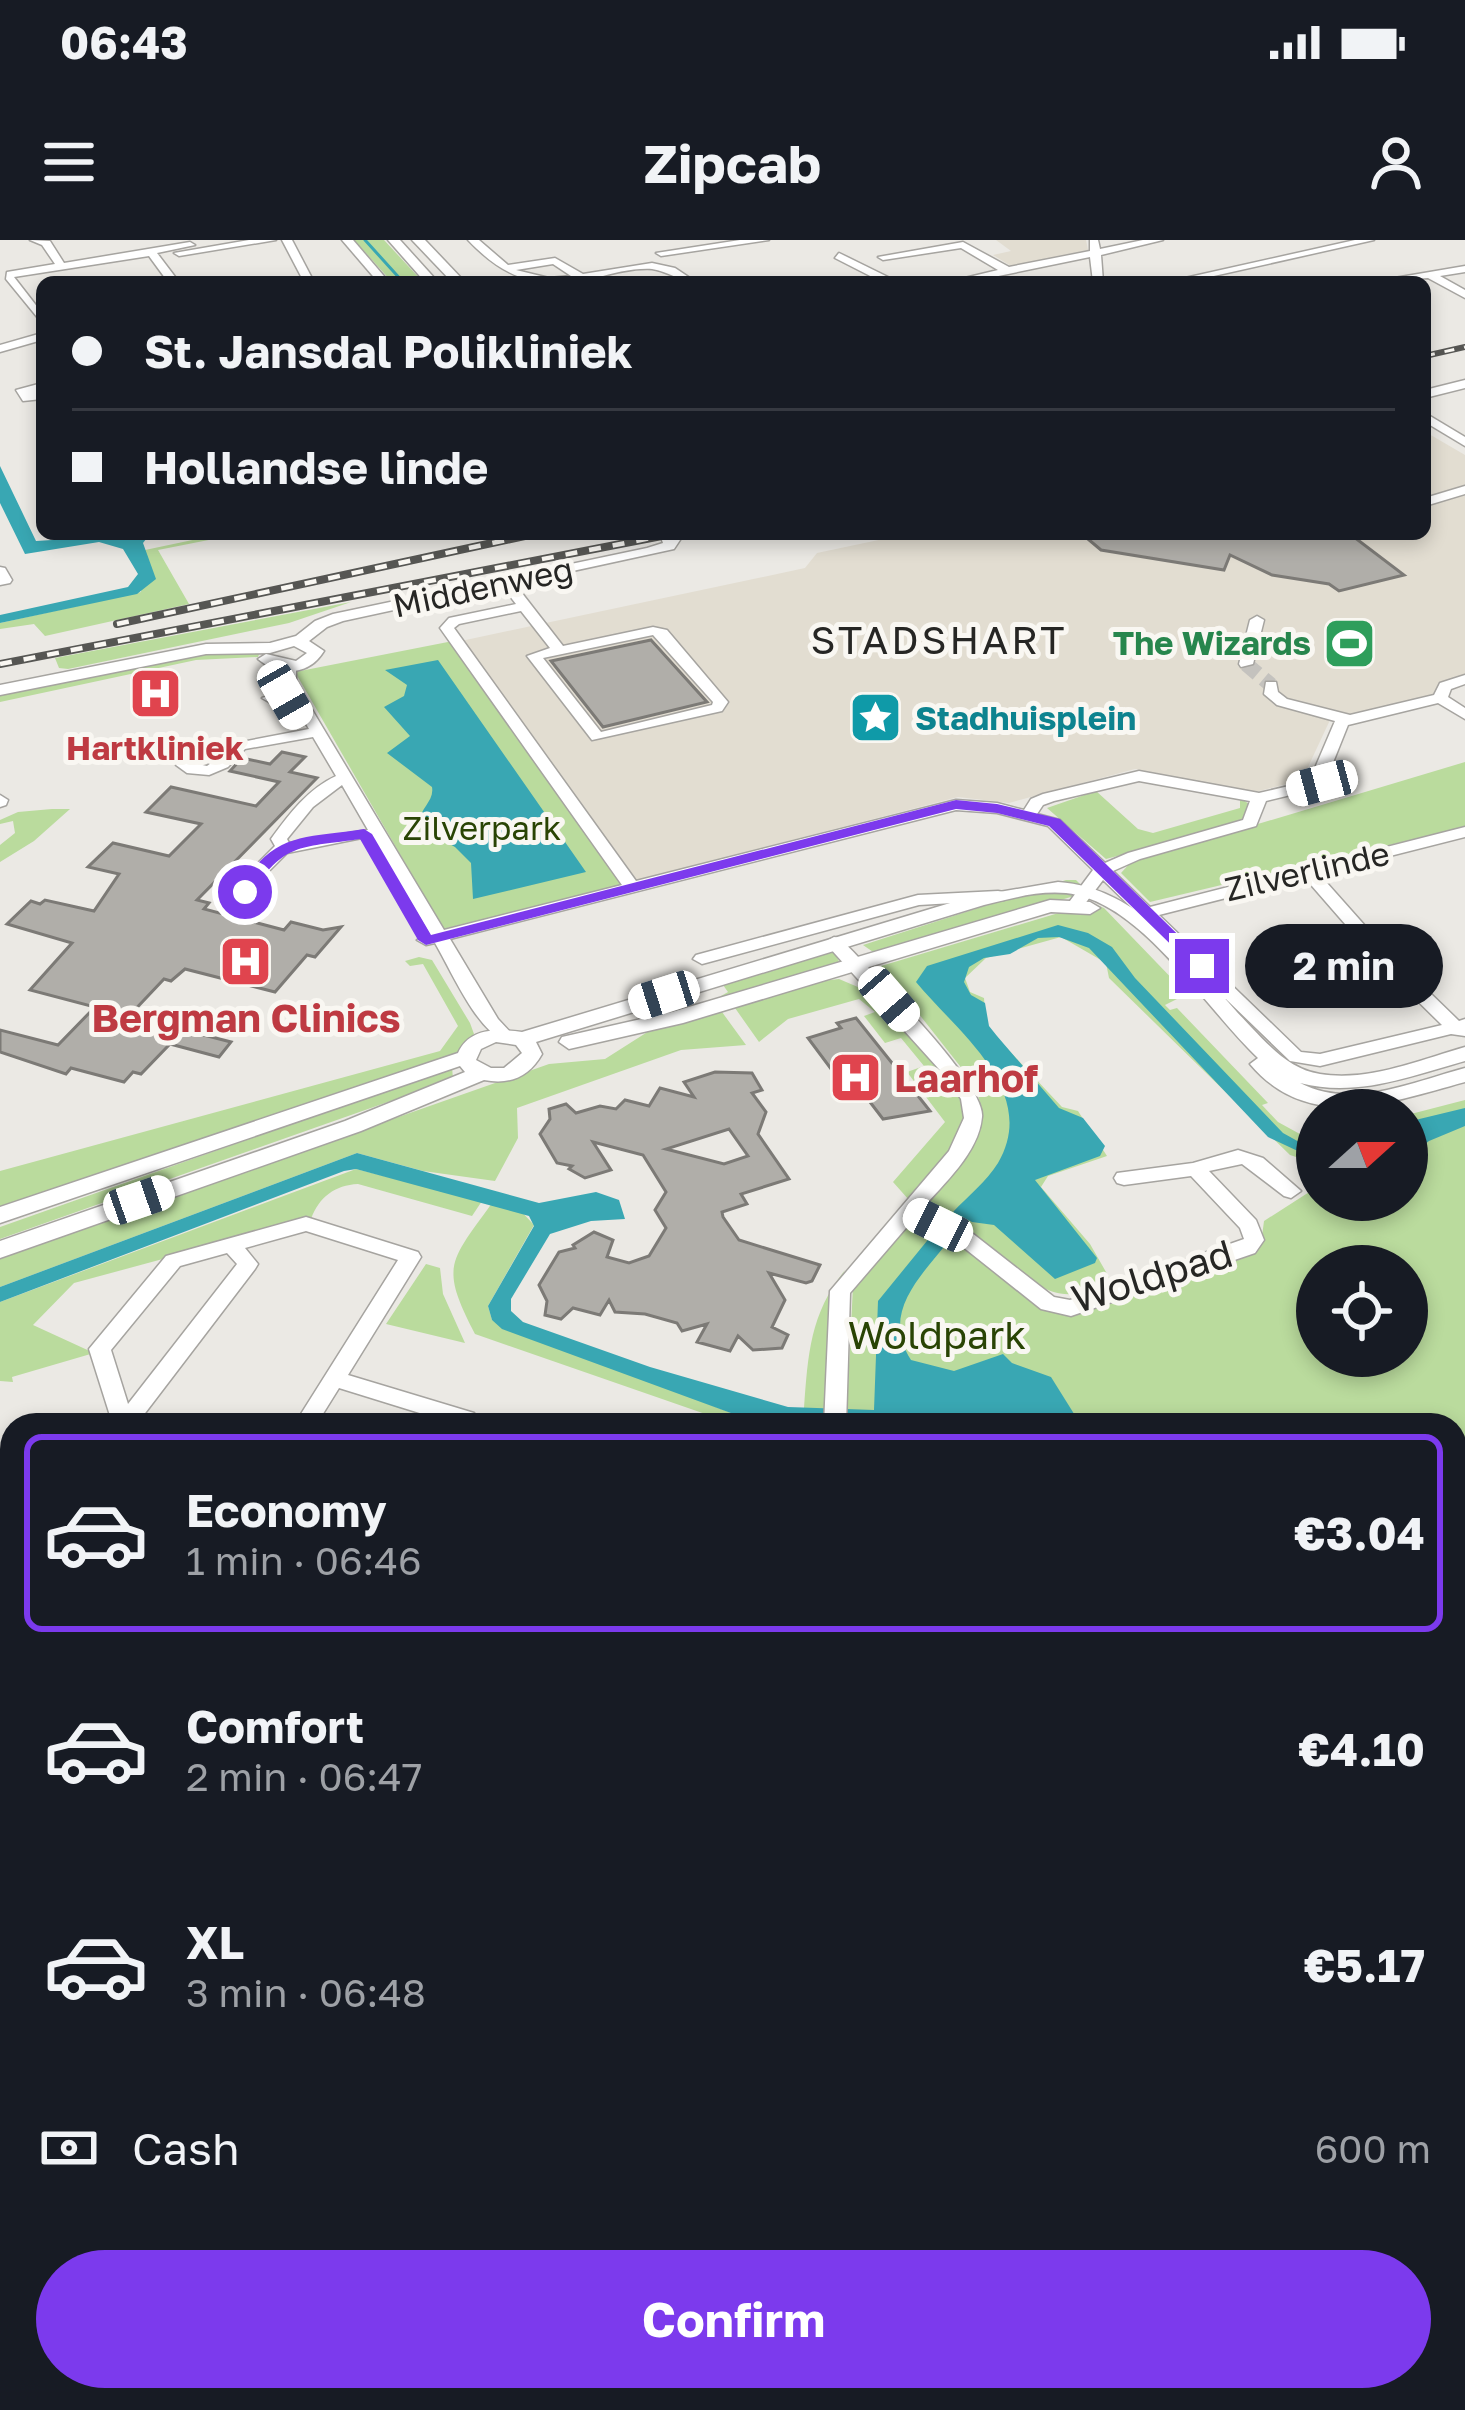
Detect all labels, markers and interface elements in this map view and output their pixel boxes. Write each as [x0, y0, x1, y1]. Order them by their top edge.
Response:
text: 06:43 [60, 15, 188, 69]
icon: menu [36, 129, 102, 195]
icon: person [1363, 129, 1429, 195]
text: Zipcab [644, 130, 821, 195]
text: St. Jansdal Polikliniek [144, 324, 633, 378]
text: Hollandse linde [144, 440, 488, 494]
street label: Middenweg [389, 548, 576, 625]
sports icon: The Wizards [1322, 615, 1378, 671]
district label: STADSHART [810, 616, 1068, 663]
place label: The Wizards [1113, 623, 1311, 662]
car [251, 655, 319, 735]
hospital icon: Hartkliniek [127, 666, 183, 722]
place icon: Stadhuisplein [848, 690, 904, 746]
place label: Stadhuisplein [915, 698, 1136, 737]
place label: Hartkliniek [66, 728, 244, 767]
car [1283, 756, 1361, 810]
park label: Zilverpark [403, 808, 561, 847]
street label: Zilverlinde [1221, 833, 1393, 908]
route start [218, 865, 272, 919]
callout: 2 min [1244, 924, 1442, 1008]
hospital icon: Bergman Clinics [218, 933, 274, 989]
route end [1175, 939, 1229, 993]
text: 2 min [1293, 942, 1395, 989]
car [852, 960, 926, 1038]
car [624, 967, 704, 1023]
place label: Bergman Clinics [91, 994, 401, 1041]
hospital icon: Laarhof [827, 1050, 883, 1106]
place label: Laarhof [894, 1054, 1039, 1101]
north arrow [1296, 1089, 1428, 1221]
map controls [1296, 1089, 1428, 1377]
car [99, 1171, 179, 1229]
car [898, 1193, 978, 1257]
street label: Woldpad [1066, 1229, 1238, 1322]
button: locate [1296, 1245, 1428, 1377]
park label: Woldpark [848, 1311, 1026, 1358]
icon: car [42, 1479, 150, 1587]
text: Economy [186, 1483, 387, 1537]
text: €3.04 [1294, 1506, 1425, 1560]
text: 1 min · 06:46 [186, 1537, 422, 1584]
icon: car [42, 1695, 150, 1803]
text: Comfort [186, 1699, 364, 1753]
text: €4.10 [1298, 1722, 1425, 1776]
text: 2 min · 06:47 [186, 1753, 422, 1800]
icon: car [42, 1911, 150, 2019]
text: XL [186, 1915, 244, 1969]
text: €5.17 [1304, 1938, 1425, 1992]
text: 3 min · 06:48 [186, 1969, 426, 2016]
icon: cash [36, 2115, 102, 2181]
text: Cash [132, 2121, 240, 2175]
text: 600 m [1315, 2125, 1431, 2172]
button: Confirm [36, 2250, 1431, 2388]

